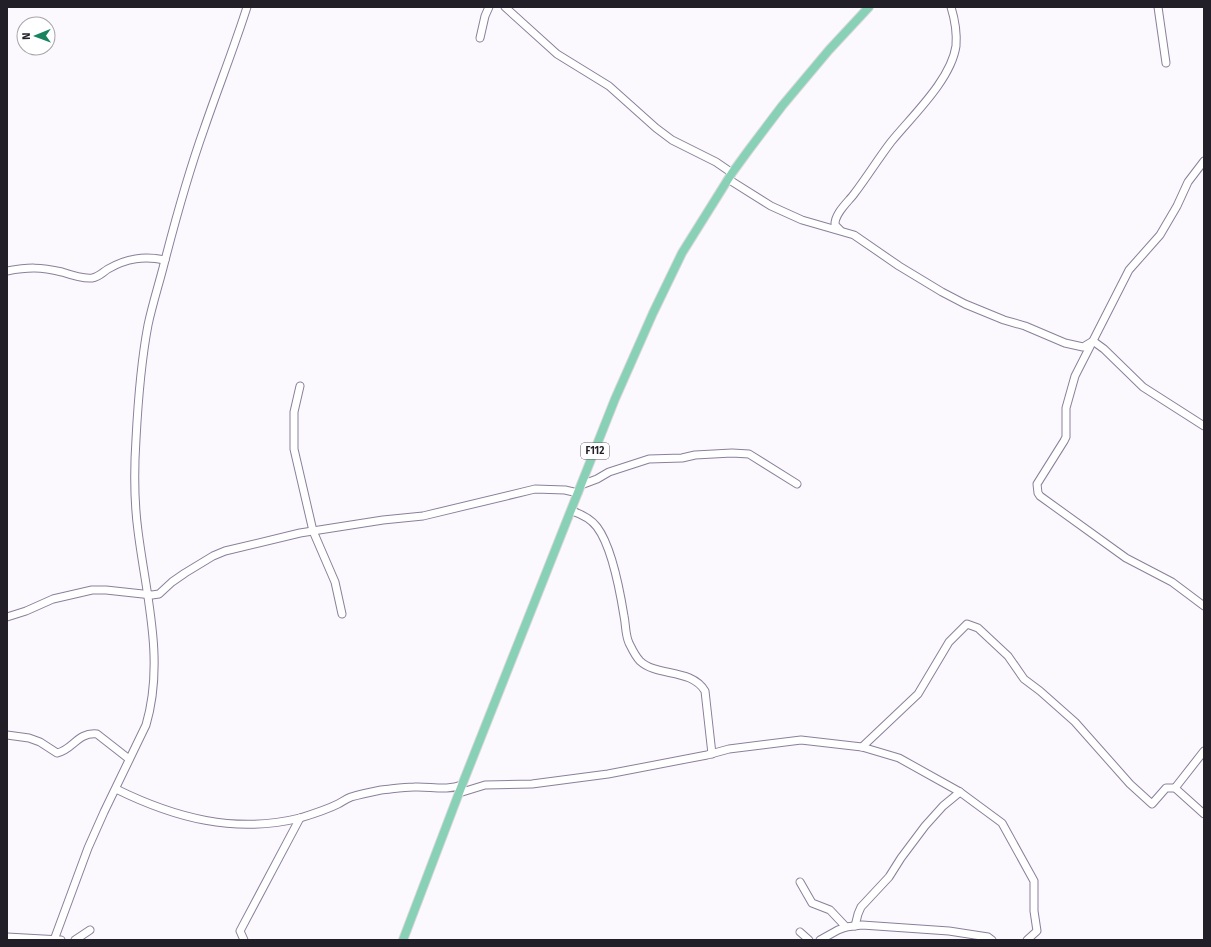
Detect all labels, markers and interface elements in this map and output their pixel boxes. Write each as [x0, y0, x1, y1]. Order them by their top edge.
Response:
north arrow [16, 16, 56, 56]
text: N [20, 32, 33, 40]
road number: F112 [581, 443, 609, 459]

